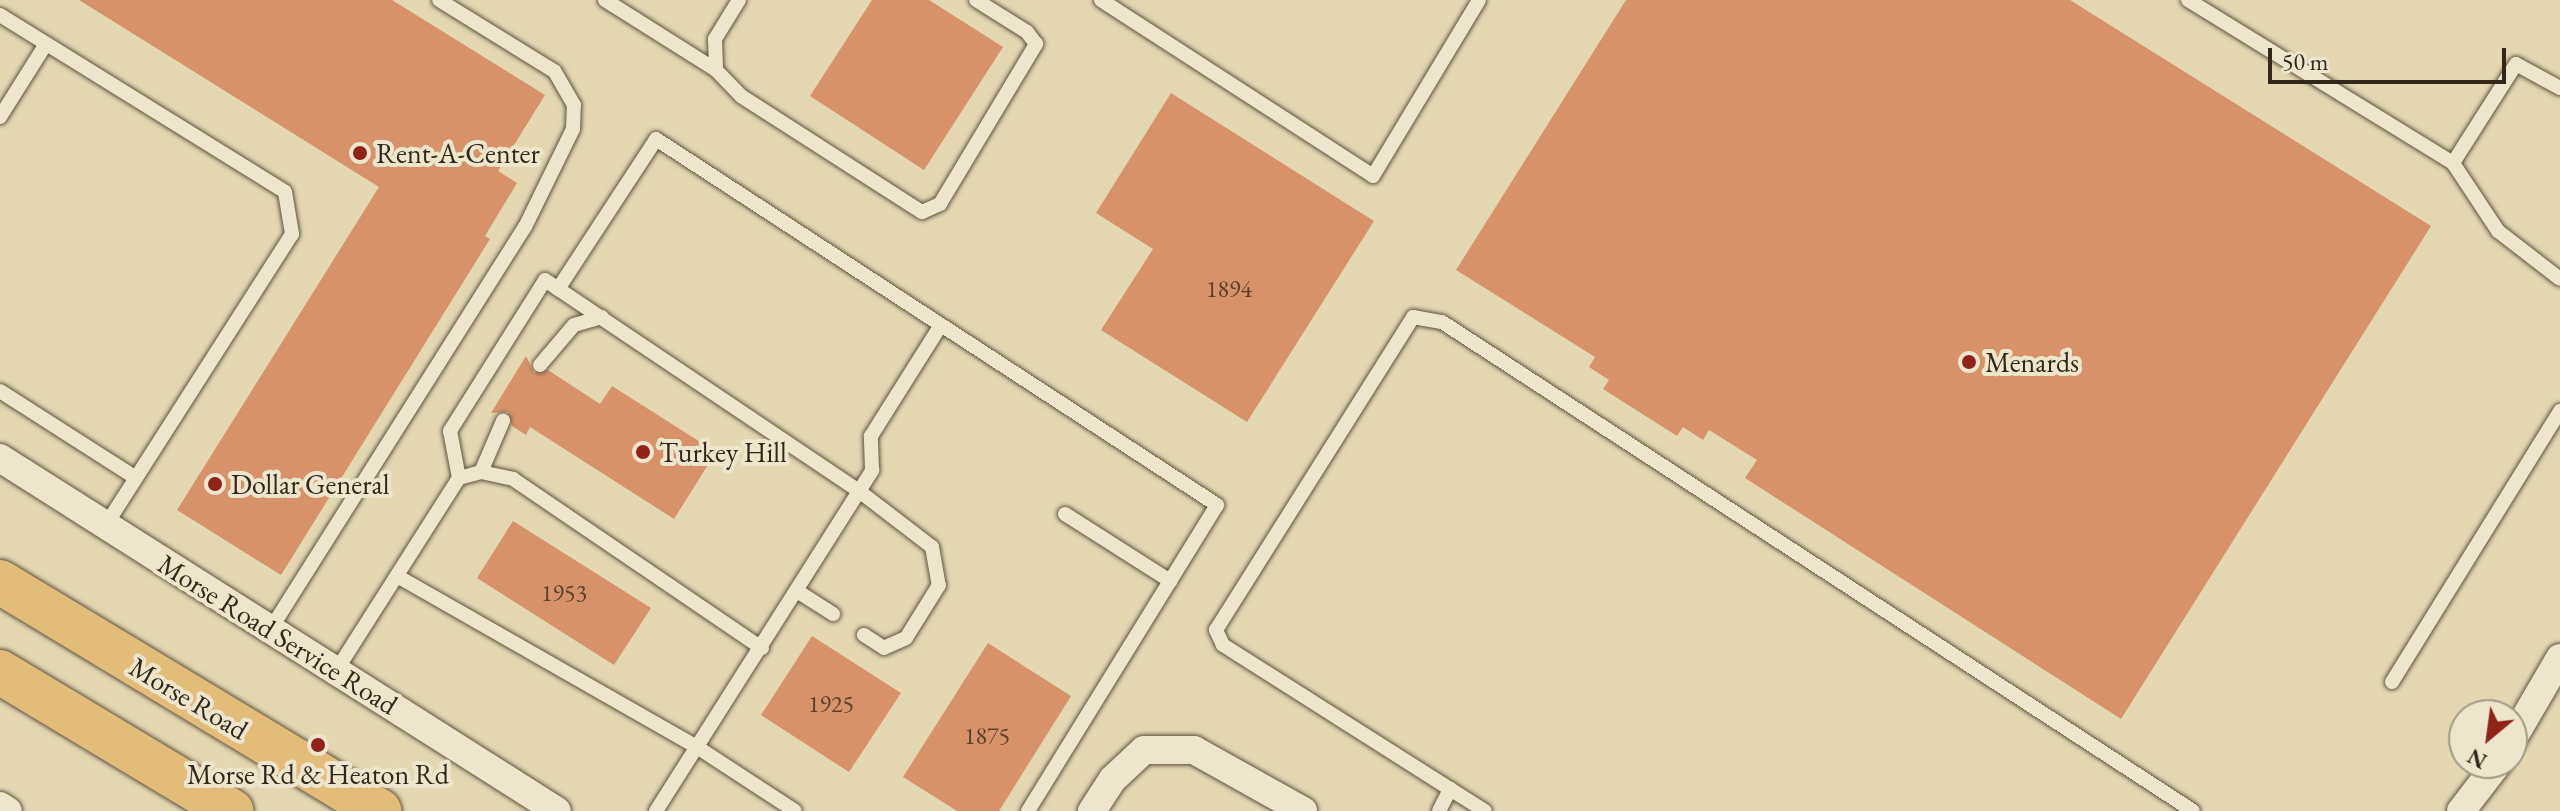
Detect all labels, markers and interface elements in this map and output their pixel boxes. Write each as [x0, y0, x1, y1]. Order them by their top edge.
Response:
scale bar [2272, 32, 2510, 82]
text: 50 m [2282, 46, 2329, 77]
place label: Rent-A-Center [376, 136, 540, 170]
marker: Rent-A-Center [351, 144, 369, 162]
house number: 1894 [1206, 275, 1252, 303]
place label: Menards [1985, 345, 2079, 379]
marker: Menards [1960, 353, 1978, 371]
place label: Turkey Hill [659, 435, 787, 469]
marker: Turkey Hill [634, 443, 652, 461]
place label: Dollar General [231, 467, 389, 501]
marker: Dollar General [206, 475, 224, 493]
street label: Morse Road Service Road [152, 547, 404, 721]
house number: 1953 [541, 579, 587, 607]
street label: Morse Road [124, 650, 254, 746]
house number: 1925 [808, 690, 854, 718]
north arrow [2448, 699, 2528, 779]
house number: 1875 [964, 722, 1010, 750]
marker: Morse Rd & Heaton Rd [309, 736, 327, 754]
text: N [2462, 742, 2492, 776]
place label: Morse Rd & Heaton Rd [187, 757, 449, 791]

